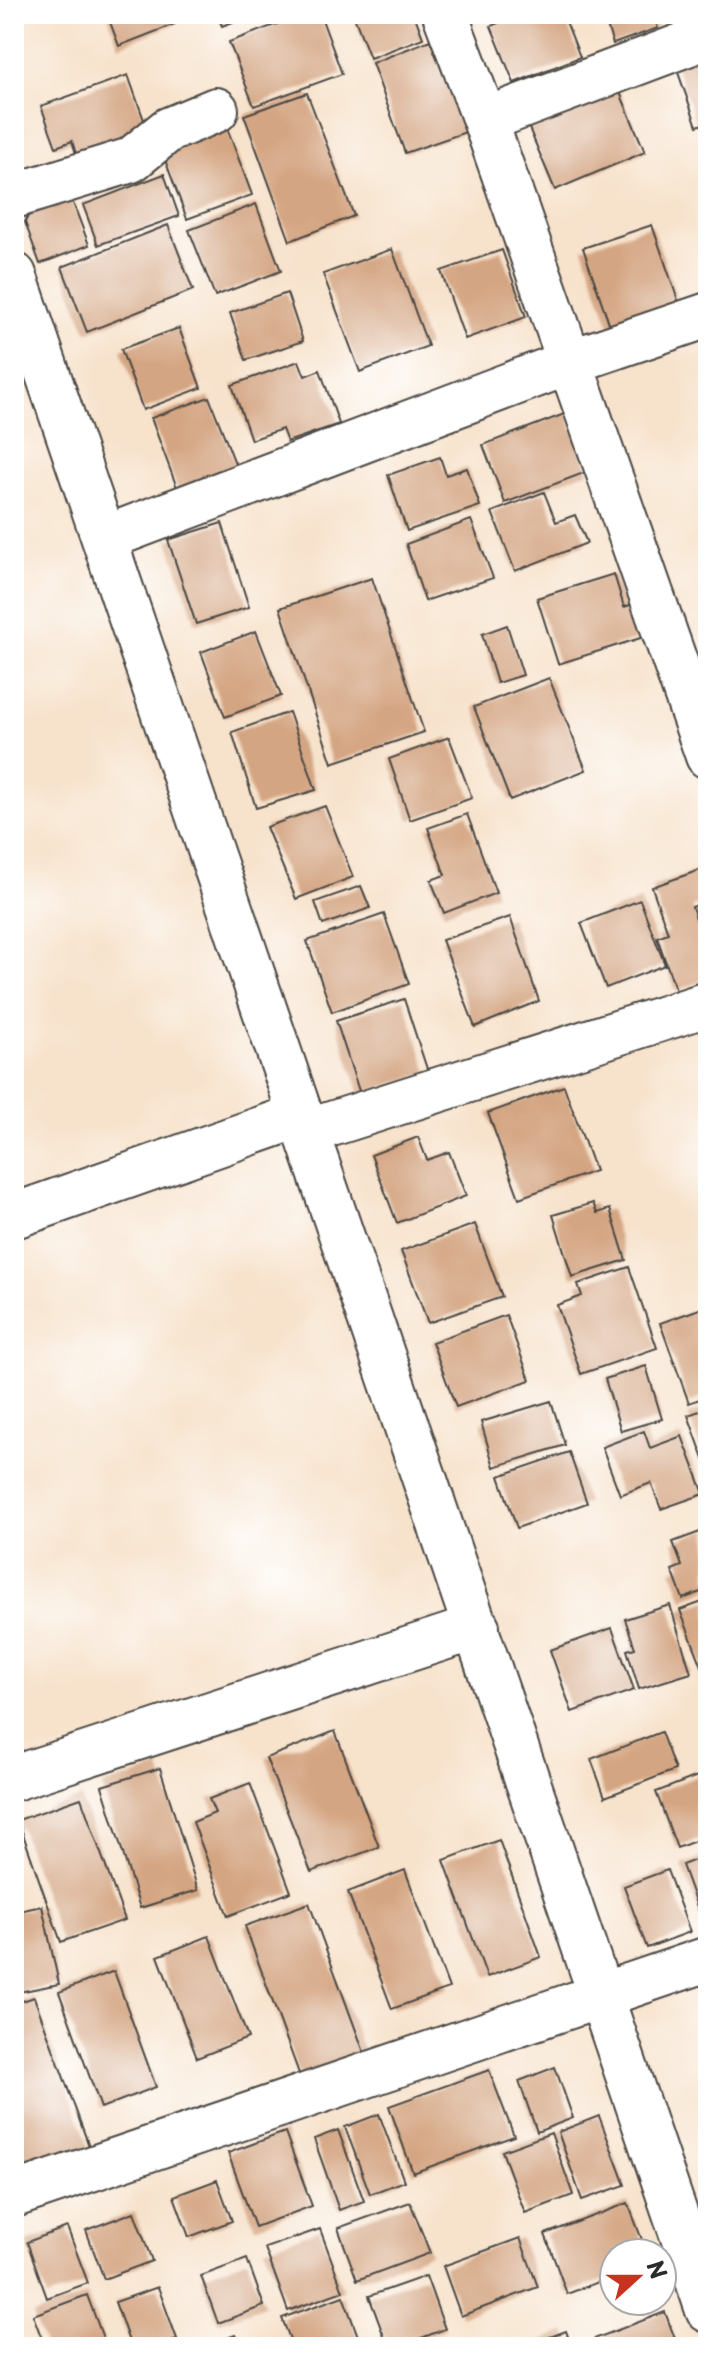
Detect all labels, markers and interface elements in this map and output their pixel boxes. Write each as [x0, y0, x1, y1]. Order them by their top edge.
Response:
north arrow [598, 2237, 678, 2317]
text: N [640, 2255, 677, 2283]

